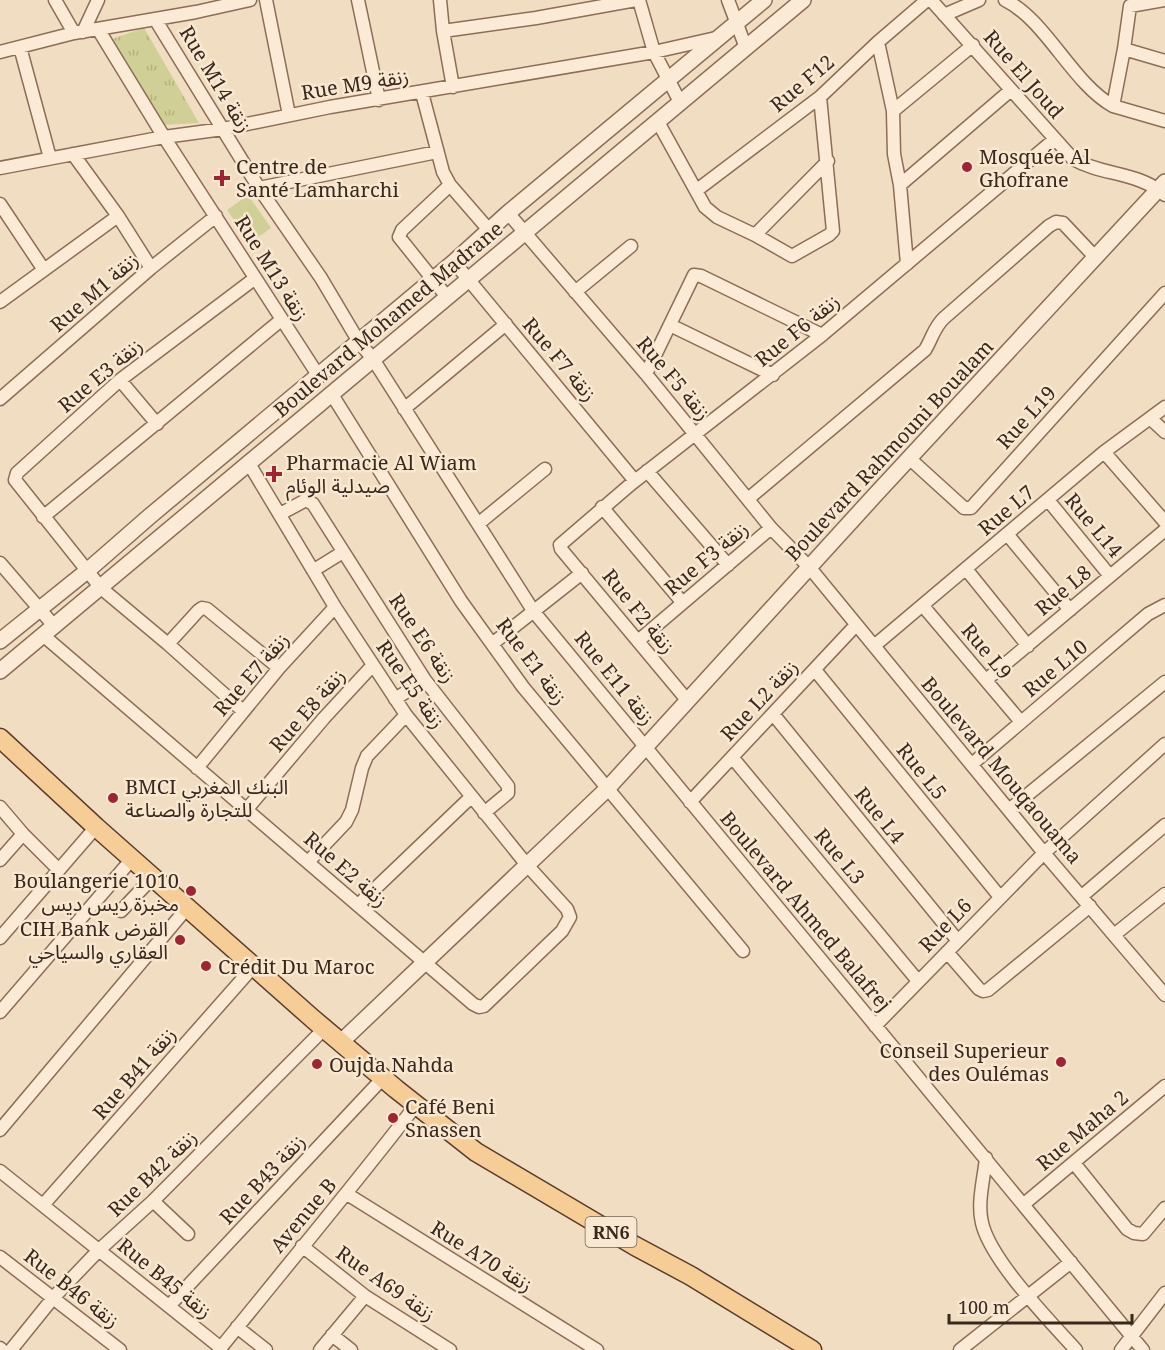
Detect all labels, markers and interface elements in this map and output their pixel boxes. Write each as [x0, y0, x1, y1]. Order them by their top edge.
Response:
street label: Rue M14 زنقة [174, 21, 258, 137]
street label: Rue El Joud [978, 24, 1070, 124]
street label: Rue F12 [764, 48, 840, 118]
street label: Rue M9 زنقة [299, 62, 411, 106]
place label: Mosquée Al Ghofrane [979, 143, 1090, 193]
place label: Centre de Santé Lamharchi [236, 153, 400, 203]
marker: Mosquée Al Ghofrane [960, 160, 974, 174]
marker: Centre de Santé Lamharchi [213, 169, 231, 187]
street label: Rue M13 زنقة [229, 210, 315, 326]
street label: Boulevard Mohamed Madrane [268, 215, 508, 423]
street label: Rue M1 زنقة [44, 246, 144, 338]
street label: Rue F6 زنقة [749, 288, 845, 372]
street label: Rue F7 زنقة [517, 311, 603, 407]
street label: Rue F5 زنقة [631, 330, 717, 426]
street label: Rue E3 زنقة [52, 332, 148, 418]
street label: Boulevard Rahmouni Boualam [779, 333, 999, 567]
street label: Rue L19 [990, 380, 1062, 454]
place label: Pharmacie Al Wiam صيدلية الوئام [286, 449, 477, 501]
marker: Pharmacie Al Wiam صيدلية الوئام [267, 467, 281, 481]
street label: Rue L7 [972, 479, 1040, 541]
street label: Rue L14 [1059, 487, 1129, 563]
street label: Rue F3 زنقة [658, 515, 754, 601]
street label: Rue L8 [1029, 559, 1097, 621]
street label: Rue F2 زنقة [597, 563, 681, 659]
street label: Rue E6 زنقة [383, 588, 463, 688]
street label: Rue E1 زنقة [490, 612, 574, 710]
street label: Rue L9 [956, 617, 1018, 685]
street label: Rue E11 زنقة [569, 625, 661, 731]
street label: Rue E7 زنقة [207, 627, 295, 721]
street label: Rue L10 [1017, 633, 1093, 703]
street label: Rue E5 زنقة [371, 634, 451, 734]
street label: Rue L2 زنقة [714, 653, 804, 747]
street label: Rue E8 زنقة [263, 663, 351, 757]
street label: Boulevard Mouqaouama [916, 671, 1088, 869]
street label: Rue L5 [891, 737, 953, 805]
place label: BMCI البنك المغربي للتجارة والصناعة [125, 773, 288, 823]
street label: Rue L4 [849, 781, 911, 849]
marker: BMCI البنك المغربي للتجارة والصناعة [106, 791, 120, 805]
street label: Boulevard Ahmed Balafrej [714, 805, 898, 1017]
street label: Rue L3 [809, 822, 871, 890]
street label: Rue E2 زنقة [299, 825, 393, 913]
place label: Boulangerie 1010 مخبزة ديس ديس [13, 867, 179, 917]
marker: Boulangerie 1010 مخبزة ديس ديس [184, 884, 198, 898]
street label: Rue L6 [913, 892, 977, 958]
place label: CIH Bank القرض العقاري والسياحي [20, 915, 168, 967]
marker: CIH Bank القرض العقاري والسياحي [173, 933, 187, 947]
place label: Crédit Du Maroc [218, 953, 375, 980]
marker: Crédit Du Maroc [199, 959, 213, 973]
street label: Rue B41 زنقة [86, 1021, 182, 1125]
place label: Conseil Superieur des Oulémas [880, 1037, 1050, 1087]
place label: Oujda Nahda [329, 1051, 454, 1078]
marker: Conseil Superieur des Oulémas [1054, 1055, 1068, 1069]
marker: Oujda Nahda [310, 1057, 324, 1071]
street label: Rue Maha 2 [1030, 1084, 1134, 1176]
place label: Café Beni Snassen [405, 1093, 495, 1143]
marker: Café Beni Snassen [386, 1111, 400, 1125]
street label: Rue B42 زنقة [102, 1124, 202, 1222]
street label: Rue B43 زنقة [213, 1128, 311, 1230]
street label: Avenue B [264, 1172, 342, 1258]
street label: Rue A70 زنقة [426, 1214, 538, 1298]
road number: RN6 [586, 1217, 636, 1247]
street label: Rue B45 زنقة [112, 1232, 218, 1324]
street label: Rue A69 زنقة [331, 1239, 441, 1327]
street label: Rue B46 زنقة [19, 1242, 125, 1334]
scale bar [949, 1287, 1132, 1325]
text: 100 m [958, 1295, 1010, 1319]

